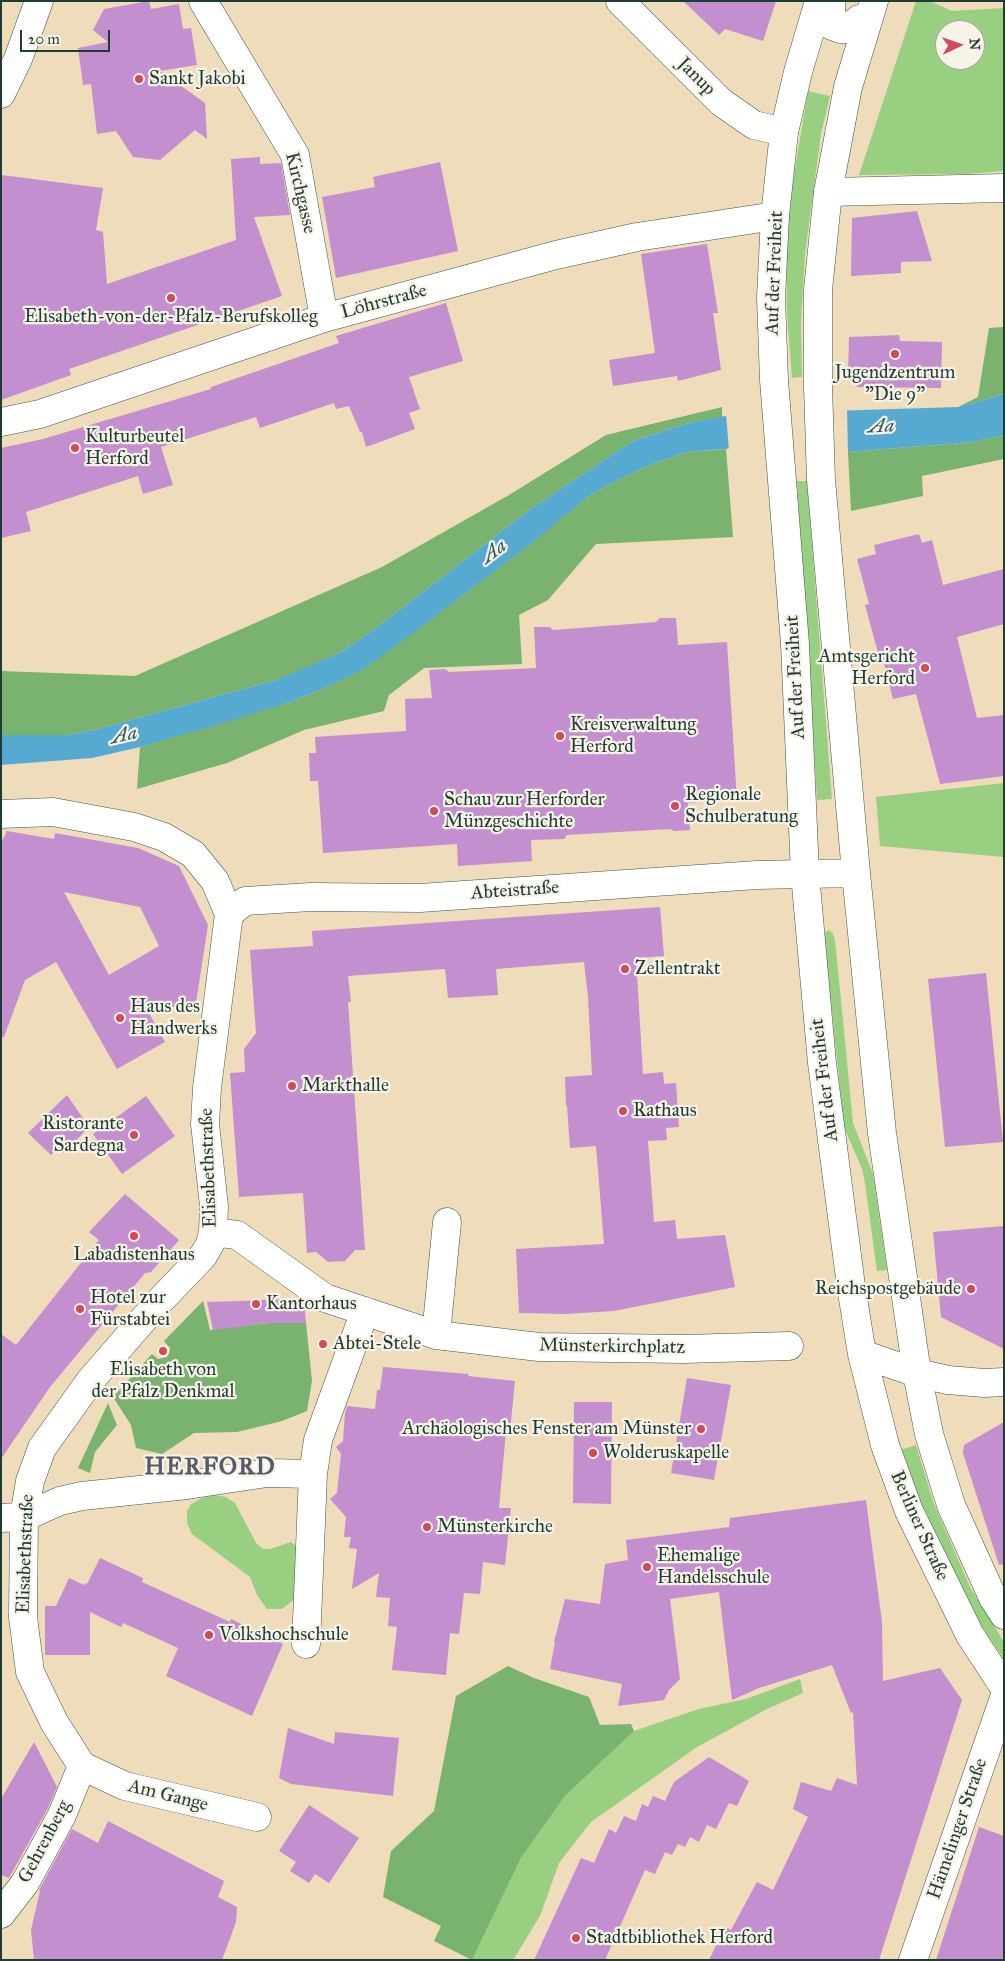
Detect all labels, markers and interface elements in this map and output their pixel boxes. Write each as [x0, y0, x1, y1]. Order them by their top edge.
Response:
scale bar [22, 20, 112, 52]
north arrow [935, 20, 985, 70]
text: 20 m [28, 30, 60, 48]
text: N [966, 38, 983, 51]
street label: Janup [672, 53, 720, 101]
place label: Sankt Jakobi [149, 68, 246, 90]
marker: Sankt Jakobi [133, 73, 145, 85]
street label: Kirchgasse [280, 150, 320, 236]
street label: Auf der Freiheit [761, 211, 789, 335]
street label: Löhrstraße [339, 280, 429, 324]
marker: Elisabeth-von-der-Pfalz-Berufskolleg [165, 292, 177, 304]
place label: Elisabeth-von-der-Pfalz-Berufskolleg [24, 306, 318, 328]
marker: Jugendzentrum "Die 9" [889, 348, 901, 360]
place label: Jugendzentrum "Die 9" [835, 362, 955, 406]
water label: Aa [867, 415, 895, 439]
place label: Kulturbeutel Herford [85, 426, 184, 470]
marker: Kulturbeutel Herford [69, 442, 81, 454]
water label: Aa [476, 534, 512, 570]
street label: Auf der Freiheit [781, 614, 811, 740]
place label: Amtsgericht Herford [818, 646, 915, 690]
marker: Amtsgericht Herford [919, 662, 931, 674]
place label: Kreisverwaltung Herford [570, 714, 696, 758]
water label: Aa [109, 721, 139, 751]
marker: Kreisverwaltung Herford [554, 730, 566, 742]
place label: Regionale Schulberatung [685, 784, 798, 828]
place label: Schau zur Herforder Münzgeschichte [444, 789, 605, 833]
marker: Regionale Schulberatung [669, 800, 681, 812]
marker: Schau zur Herforder Münzgeschichte [428, 805, 440, 817]
street label: Abteistraße [470, 877, 560, 905]
place label: Zellentrakt [635, 958, 720, 980]
marker: Zellentrakt [619, 963, 631, 975]
place label: Haus des Handwerks [130, 996, 217, 1040]
marker: Haus des Handwerks [114, 1012, 126, 1024]
street label: Auf der Freiheit [806, 1017, 844, 1143]
place label: Markthalle [302, 1075, 389, 1097]
marker: Markthalle [286, 1080, 298, 1092]
place label: Rathaus [633, 1100, 697, 1122]
marker: Rathaus [617, 1105, 629, 1117]
street label: Elisabethstraße [196, 1108, 222, 1228]
place label: Ristorante Sardegna [42, 1113, 124, 1157]
marker: Ristorante Sardegna [128, 1129, 140, 1141]
marker: Labadistenhaus [128, 1230, 140, 1242]
place label: Labadistenhaus [73, 1244, 195, 1266]
place label: Reichspostgebäude [815, 1278, 961, 1300]
marker: Reichspostgebäude [965, 1283, 977, 1295]
place label: Hotel zur Fürstabtei [90, 1287, 170, 1331]
place label: Kantorhaus [266, 1293, 357, 1315]
marker: Kantorhaus [250, 1298, 262, 1310]
marker: Hotel zur Fürstabtei [74, 1303, 86, 1315]
place label: Abtei-Stele [333, 1333, 421, 1355]
street label: Münsterkirchplatz [539, 1334, 685, 1360]
marker: Abtei-Stele [317, 1338, 329, 1350]
marker: Elisabeth von der Pfalz Denkmal [157, 1345, 169, 1357]
place label: Elisabeth von der Pfalz Denkmal [91, 1359, 235, 1403]
place label: Archäologisches Fenster am Münster [402, 1418, 691, 1440]
marker: Archäologisches Fenster am Münster [695, 1423, 707, 1435]
place label: Wolderuskapelle [603, 1442, 729, 1464]
marker: Wolderuskapelle [587, 1447, 599, 1459]
district label: HERFORD [143, 1454, 277, 1482]
street label: Berliner Straße [885, 1468, 953, 1584]
street label: Elisabethstraße [13, 1494, 39, 1614]
place label: Münsterkirche [437, 1516, 553, 1538]
marker: Münsterkirche [421, 1521, 433, 1533]
place label: Ehemalige Handelsschule [657, 1545, 770, 1589]
marker: Ehemalige Handelsschule [641, 1561, 653, 1573]
place label: Volkshochschule [219, 1624, 349, 1646]
marker: Volkshochschule [203, 1629, 215, 1641]
street label: Hämelinger Straße [923, 1756, 993, 1902]
street label: Am Gange [126, 1775, 210, 1817]
street label: Gehrenberg [14, 1797, 76, 1887]
place label: Stadtbibliothek Herford [586, 1927, 773, 1949]
marker: Stadtbibliothek Herford [570, 1932, 582, 1944]

